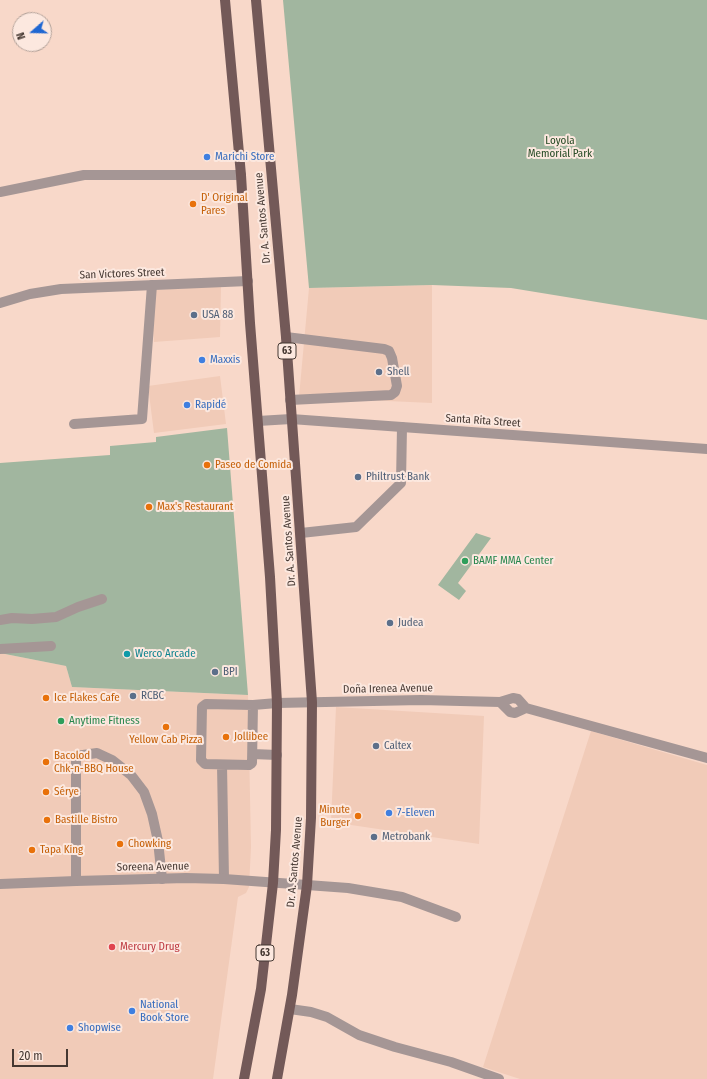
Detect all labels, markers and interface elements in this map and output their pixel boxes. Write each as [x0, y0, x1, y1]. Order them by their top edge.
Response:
north arrow [12, 12, 52, 52]
text: N [14, 31, 28, 41]
park label: Loyola Memorial Park [528, 134, 592, 160]
place label: Marichi Store [215, 150, 274, 164]
marker: Marichi Store [202, 152, 212, 162]
street label: Dr. A. Santos Avenue [252, 172, 274, 264]
place label: D' Original Pares [201, 191, 248, 217]
marker: D' Original Pares [188, 199, 198, 209]
street label: San Victores Street [79, 266, 165, 282]
place label: USA 88 [202, 308, 233, 322]
marker: USA 88 [189, 310, 199, 320]
road number: 63 [278, 343, 296, 359]
place label: Maxxis [210, 353, 240, 367]
marker: Maxxis [197, 355, 207, 365]
place label: Shell [387, 365, 409, 379]
marker: Shell [374, 367, 384, 377]
place label: Rapidé [195, 398, 226, 412]
marker: Rapidé [182, 400, 192, 410]
street label: Santa Rita Street [445, 412, 521, 430]
place label: Paseo de Comida [215, 458, 292, 472]
marker: Paseo de Comida [202, 460, 212, 470]
place label: Philtrust Bank [366, 470, 429, 484]
marker: Philtrust Bank [353, 472, 363, 482]
street label: Dr. A. Santos Avenue [279, 495, 299, 587]
place label: Max's Restaurant [157, 500, 233, 514]
marker: Max's Restaurant [144, 502, 154, 512]
place label: BAMF MMA Center [473, 554, 553, 568]
marker: BAMF MMA Center [460, 556, 470, 566]
place label: Judea [398, 616, 423, 630]
marker: Judea [385, 618, 395, 628]
place label: Werco Arcade [135, 647, 196, 661]
marker: Werco Arcade [122, 649, 132, 659]
place label: BPI [223, 665, 238, 679]
marker: BPI [210, 667, 220, 677]
street label: Doña Irenea Avenue [343, 682, 433, 696]
place label: RCBC [141, 689, 164, 703]
place label: Ice Flakes Cafe [54, 691, 120, 705]
marker: RCBC [128, 691, 138, 701]
marker: Ice Flakes Cafe [41, 693, 51, 703]
place label: Anytime Fitness [69, 714, 140, 728]
marker: Anytime Fitness [56, 716, 66, 726]
marker: Yellow Cab Pizza [161, 722, 171, 732]
place label: Jollibee [234, 730, 268, 744]
marker: Jollibee [221, 732, 231, 742]
place label: Yellow Cab Pizza [129, 733, 203, 747]
place label: Caltex [384, 739, 411, 753]
marker: Caltex [371, 741, 381, 751]
place label: Bacolod Chk-n-BBQ House [54, 749, 134, 775]
marker: Bacolod Chk-n-BBQ House [41, 757, 51, 767]
place label: Sérye [54, 785, 79, 799]
marker: Sérye [41, 787, 51, 797]
place label: Minute Burger [319, 803, 350, 829]
place label: 7-Eleven [397, 806, 435, 820]
marker: 7-Eleven [384, 808, 394, 818]
marker: Minute Burger [353, 811, 363, 821]
place label: Bastille Bistro [55, 813, 118, 827]
marker: Bastille Bistro [42, 815, 52, 825]
street label: Dr. A. Santos Avenue [284, 816, 306, 908]
place label: Metrobank [382, 830, 430, 844]
marker: Metrobank [369, 832, 379, 842]
place label: Chowking [128, 837, 171, 851]
marker: Chowking [115, 839, 125, 849]
place label: Tapa King [40, 843, 83, 857]
marker: Tapa King [27, 845, 37, 855]
street label: Soreena Avenue [117, 860, 189, 874]
place label: Mercury Drug [120, 940, 180, 954]
marker: Mercury Drug [107, 942, 117, 952]
road number: 63 [256, 945, 274, 961]
place label: National Book Store [140, 998, 189, 1024]
marker: National Book Store [127, 1006, 137, 1016]
place label: Shopwise [78, 1021, 121, 1035]
marker: Shopwise [65, 1023, 75, 1033]
scale bar [14, 1041, 70, 1067]
text: 20 m [19, 1049, 43, 1063]

